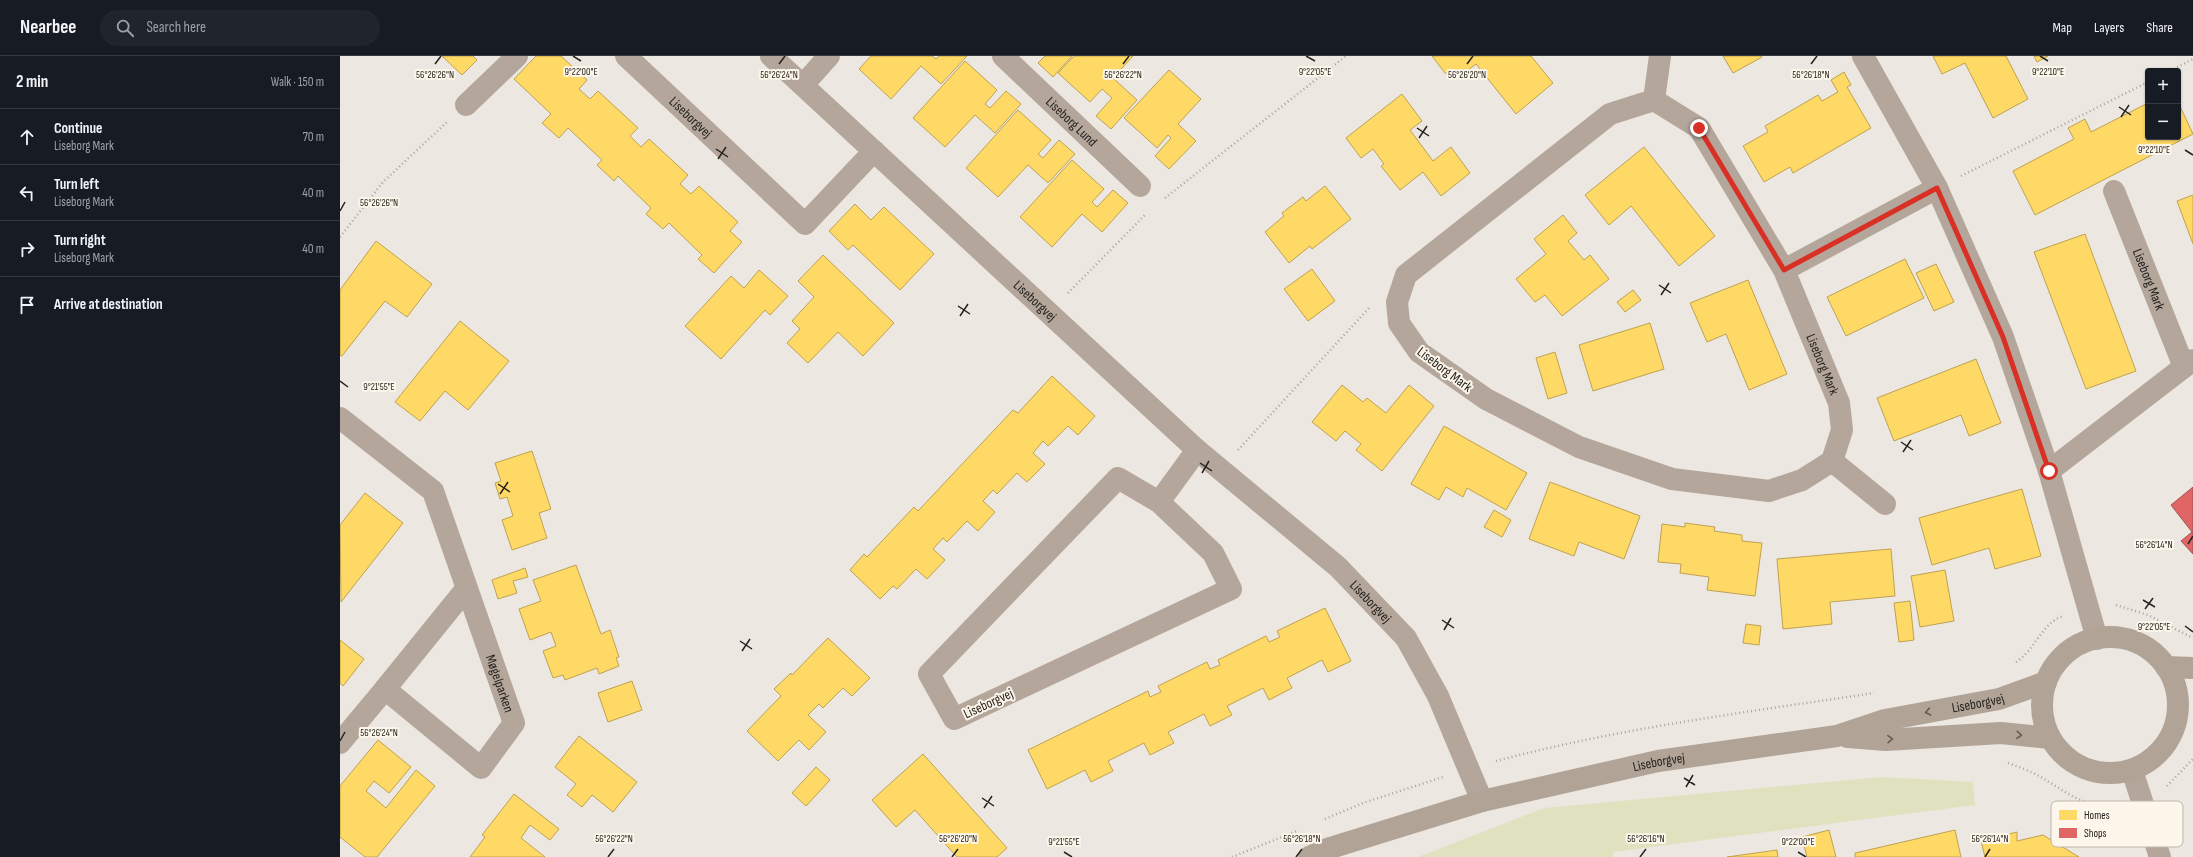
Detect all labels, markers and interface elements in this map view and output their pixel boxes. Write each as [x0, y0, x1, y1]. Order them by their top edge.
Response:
search box [100, 10, 380, 46]
text: Nearbee [20, 16, 76, 39]
icon: search [114, 17, 136, 39]
text: Search here [146, 18, 206, 37]
text: Map [2052, 19, 2072, 36]
text: Layers [2094, 19, 2124, 36]
text: Share [2146, 19, 2173, 36]
text: 9°22'00"E [564, 66, 598, 78]
text: 9°22'05"E [1299, 66, 1331, 78]
text: 9°22'10"E [2032, 66, 2064, 78]
map controls [2145, 68, 2181, 140]
button: + [2145, 68, 2181, 104]
text: 56°26'26"N [416, 69, 454, 81]
text: 56°26'24"N [760, 69, 798, 81]
text: 56°26'22"N [1104, 69, 1142, 81]
text: 56°26'20"N [1448, 69, 1486, 81]
text: 56°26'18"N [1792, 69, 1830, 81]
text: 2 min [16, 72, 48, 92]
text: Walk · 150 m [271, 74, 324, 90]
street label: Liseborgvej [666, 93, 716, 141]
street label: Liseborg Lund [1042, 93, 1101, 150]
button: − [2145, 104, 2181, 140]
text: Continue [54, 119, 103, 138]
route end [1690, 119, 1708, 137]
icon: ahead [16, 126, 38, 148]
text: 70 m [303, 129, 324, 145]
text: Liseborg Mark [54, 138, 114, 154]
text: 9°22'10"E [2138, 144, 2170, 156]
text: Turn left [54, 175, 99, 194]
icon: left [16, 182, 38, 204]
text: 40 m [302, 185, 324, 201]
text: Liseborg Mark [54, 194, 114, 210]
text: 56°26'26"N [360, 197, 398, 209]
text: Turn right [54, 231, 106, 250]
icon: right [16, 238, 38, 260]
text: 40 m [302, 241, 324, 257]
street label: Liseborg Mark [2129, 246, 2169, 313]
text: Liseborg Mark [54, 250, 114, 266]
street label: Liseborgvej [1010, 277, 1060, 325]
icon: arrive [16, 294, 38, 316]
text: Arrive at destination [54, 295, 163, 314]
street label: Liseborg Mark [1802, 331, 1843, 398]
street label: Liseborg Mark [1414, 343, 1476, 396]
text: 9°21'55"E [363, 381, 395, 393]
route start [2040, 462, 2058, 480]
text: 56°26'14"N [2135, 539, 2173, 551]
street label: Liseborgvej [1346, 577, 1395, 627]
text: 9°22'05"E [2138, 621, 2170, 633]
street label: Møgelparken [482, 652, 518, 715]
street label: Liseborgvej [961, 685, 1016, 722]
street label: Liseborgvej [1950, 690, 2006, 717]
one-way arrow [1924, 708, 1931, 716]
text: 56°26'24"N [360, 727, 398, 739]
one-way arrow [2016, 730, 2022, 739]
one-way arrow [1887, 735, 1893, 743]
street label: Liseborgvej [1631, 749, 1686, 775]
legend [2051, 801, 2183, 847]
text: Homes [2084, 809, 2110, 822]
text: Shops [2084, 827, 2107, 840]
text: 56°26'22"N [595, 833, 633, 845]
text: 56°26'20"N [939, 833, 977, 845]
text: 56°26'18"N [1283, 833, 1321, 845]
text: 56°26'16"N [1627, 833, 1665, 845]
text: 56°26'14"N [1971, 833, 2009, 845]
text: 9°21'55"E [1048, 836, 1080, 848]
text: 9°22'00"E [1781, 836, 1815, 848]

